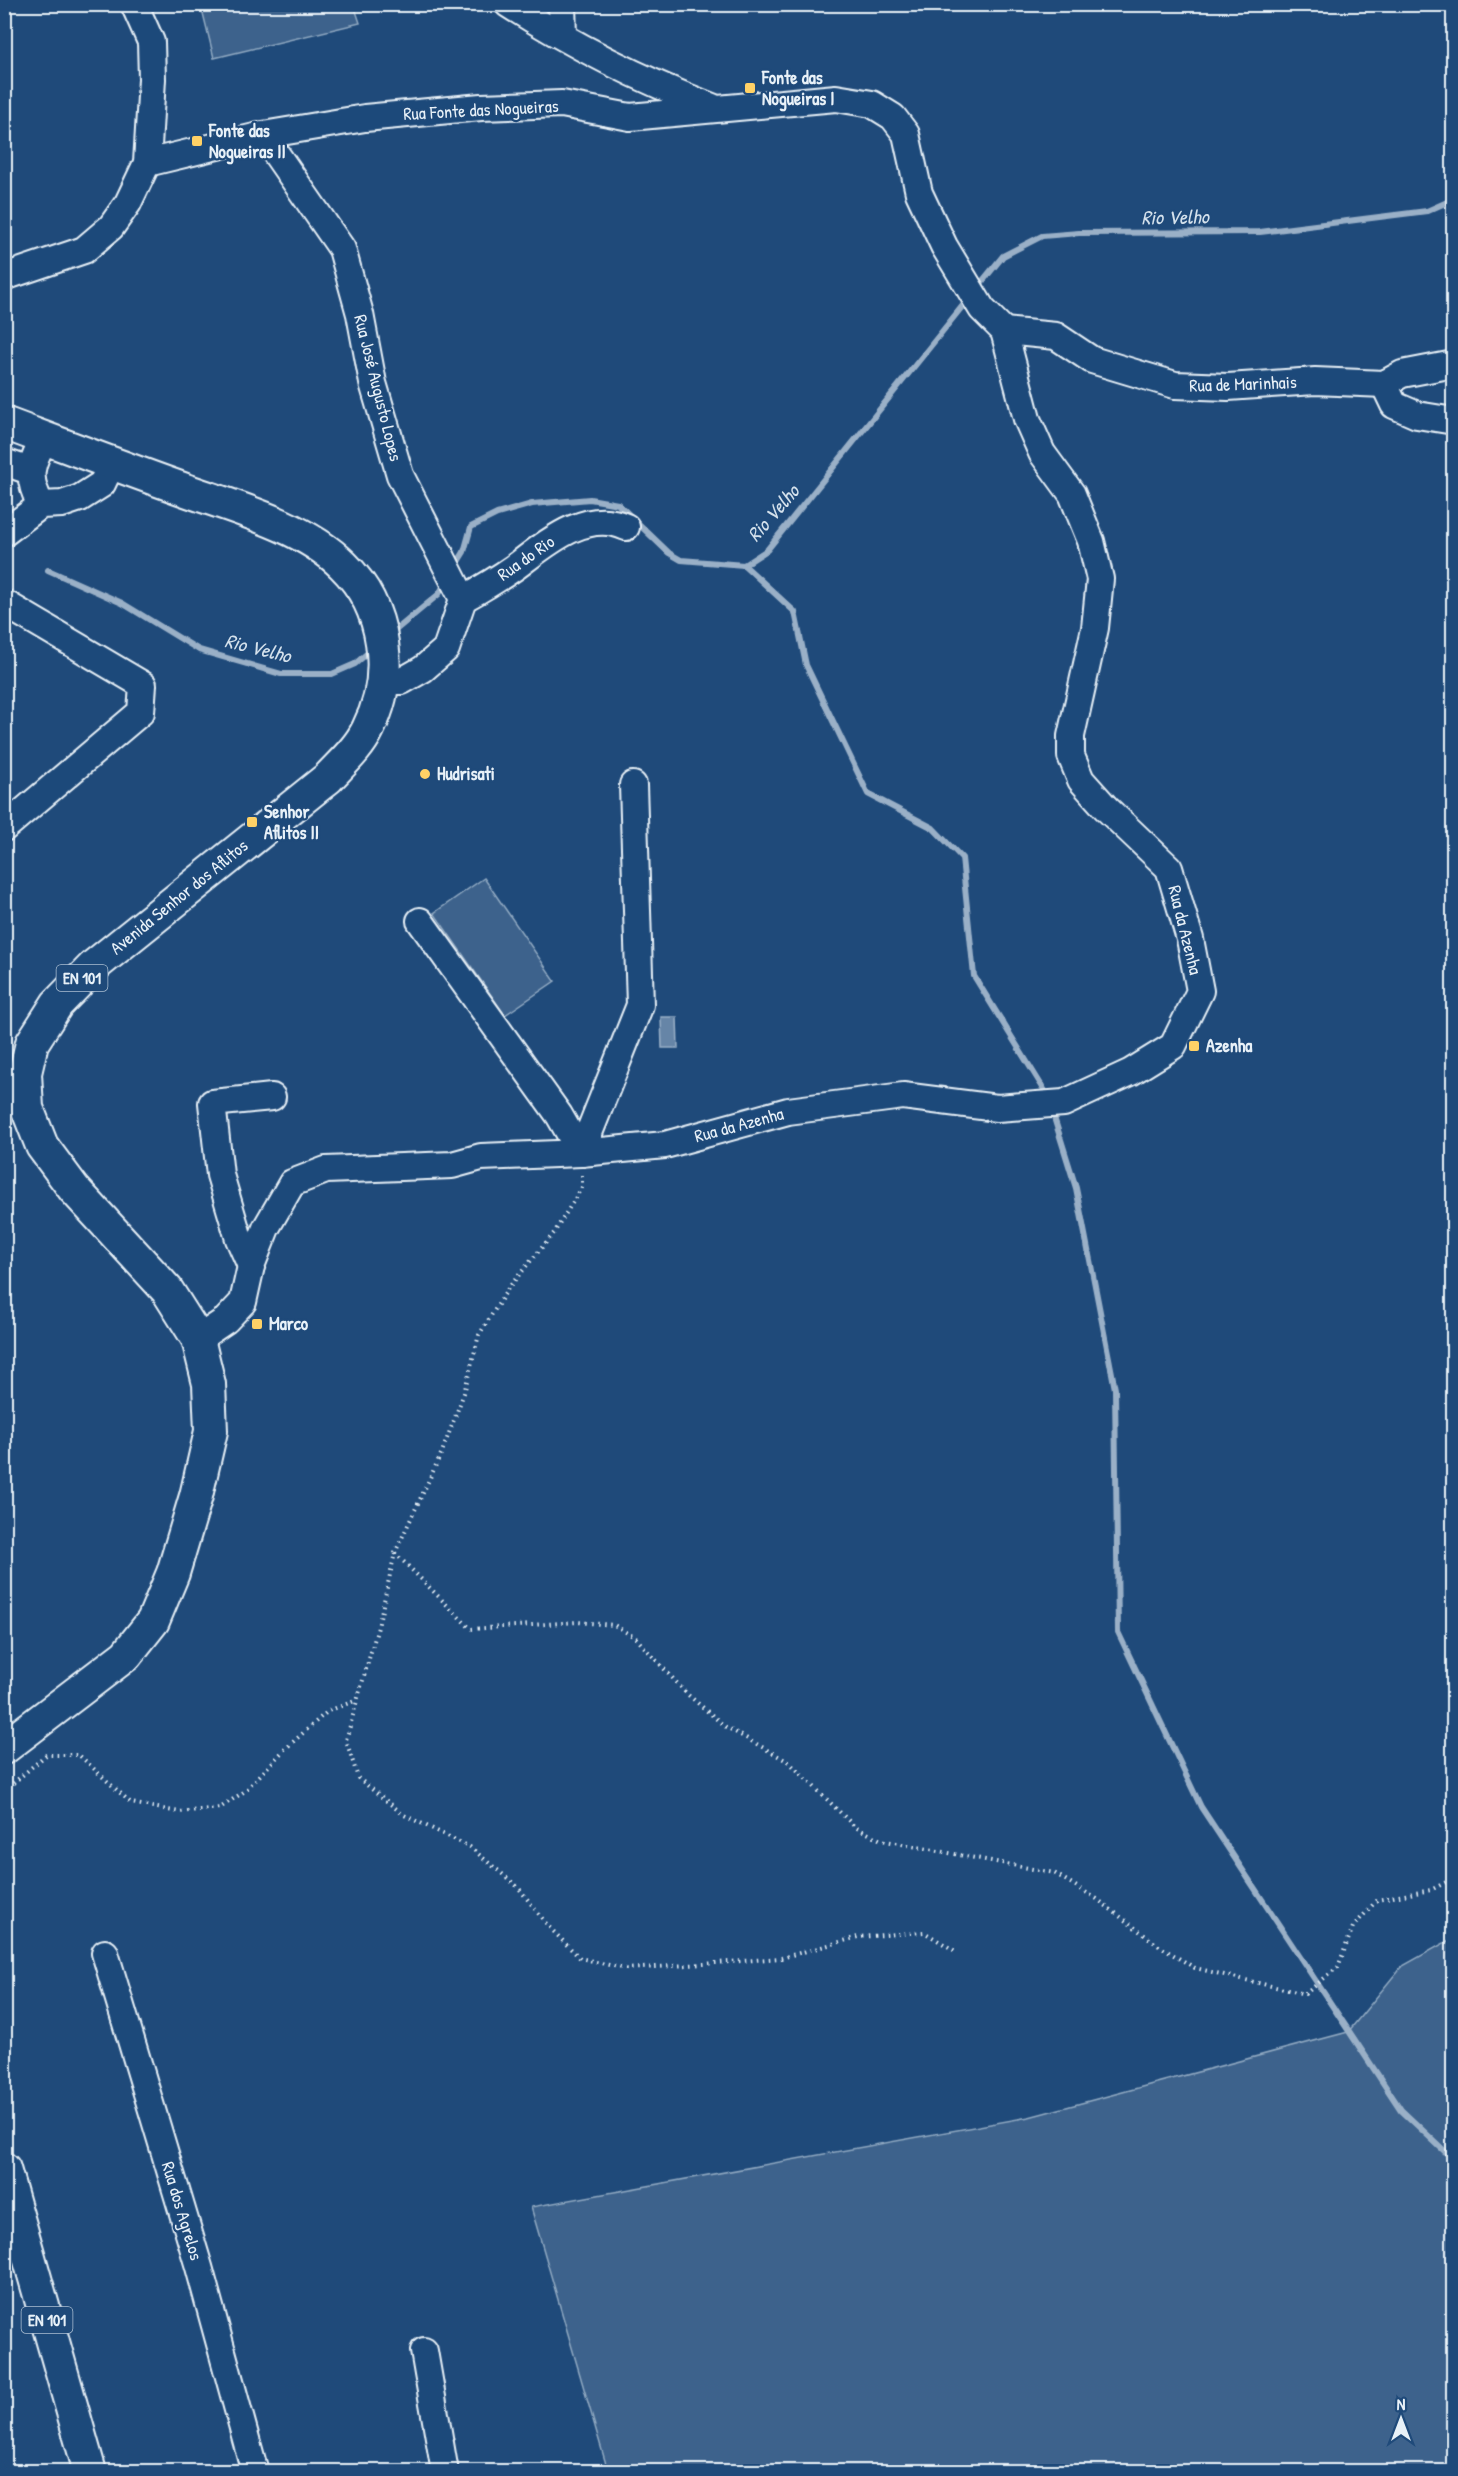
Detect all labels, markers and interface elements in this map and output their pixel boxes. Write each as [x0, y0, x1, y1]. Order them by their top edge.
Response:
place label: Fonte das Nogueiras I [761, 65, 835, 112]
marker: Fonte das Nogueiras I [743, 81, 757, 95]
street label: Rua Fonte das Nogueiras [403, 93, 559, 126]
place label: Fonte das Nogueiras II [208, 118, 286, 165]
marker: Fonte das Nogueiras II [190, 134, 204, 148]
water label: Rio Velho [1141, 202, 1211, 231]
street label: Rua José Augusto Lopes [348, 312, 409, 464]
street label: Rua de Marinhais [1189, 369, 1297, 398]
water label: Rio Velho [740, 477, 806, 547]
street label: Rua do Rio [492, 529, 559, 586]
water label: Rio Velho [222, 626, 296, 669]
place label: Hudrisati [437, 761, 495, 786]
marker: Hudrisati [418, 767, 432, 781]
place label: Senhor Aflitos II [264, 799, 319, 845]
marker: Senhor Aflitos II [245, 815, 259, 829]
street label: Avenida Senhor dos Aflitos [104, 833, 253, 960]
street label: Rua da Azenha [1162, 883, 1209, 977]
road number: EN 101 [56, 965, 107, 991]
place label: Azenha [1206, 1033, 1253, 1058]
marker: Azenha [1187, 1039, 1201, 1053]
street label: Rua da Azenha [692, 1101, 786, 1148]
place label: Marco [269, 1311, 309, 1336]
marker: Marco [250, 1317, 264, 1331]
street label: Rua dos Agrelos [156, 2159, 209, 2263]
road number: EN 101 [22, 2307, 72, 2333]
north arrow [1371, 2389, 1431, 2449]
text: N [1397, 2393, 1406, 2415]

